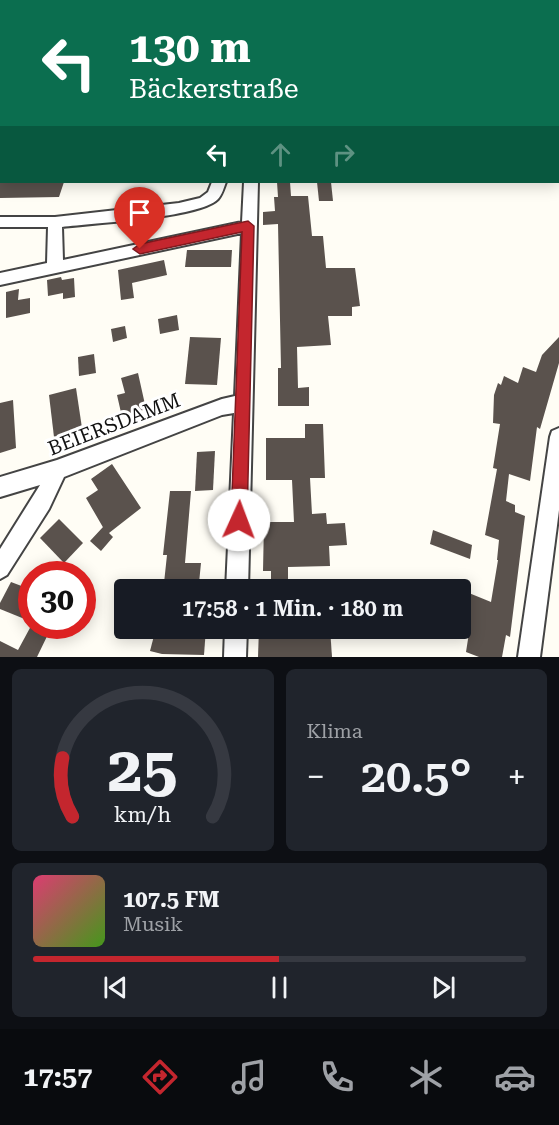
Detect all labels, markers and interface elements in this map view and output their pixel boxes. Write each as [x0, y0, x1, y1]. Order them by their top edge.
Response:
text: 130 m [129, 23, 251, 72]
icon: left [30, 24, 108, 102]
text: Bäckerstraße [129, 73, 299, 105]
icon: left [201, 138, 234, 171]
icon: ahead [264, 138, 297, 171]
icon: right [327, 138, 360, 171]
pin [114, 187, 165, 249]
icon: arrive [123, 196, 156, 229]
street label: BEIERSDAMM [44, 388, 184, 460]
position arrow [207, 488, 271, 552]
speed limit sign: 30 [18, 561, 96, 639]
text: 17:58 · 1 Min. · 180 m [182, 596, 403, 621]
text: Klima [307, 719, 363, 743]
text: 25 [108, 733, 178, 806]
text: 20.5° [361, 750, 472, 803]
text: − [307, 757, 325, 796]
text: + [508, 757, 526, 796]
text: km/h [114, 802, 172, 827]
text: 107.5 FM [123, 887, 220, 912]
text: Musik [123, 912, 183, 936]
icon: previous [99, 971, 132, 1004]
icon: pause [263, 971, 296, 1004]
icon: next [427, 971, 460, 1004]
icon: directions [139, 1056, 181, 1098]
icon: music [228, 1056, 270, 1098]
icon: phone [316, 1056, 358, 1098]
icon: climate [405, 1056, 447, 1098]
icon: car [494, 1056, 536, 1098]
text: 17:57 [23, 1061, 92, 1093]

